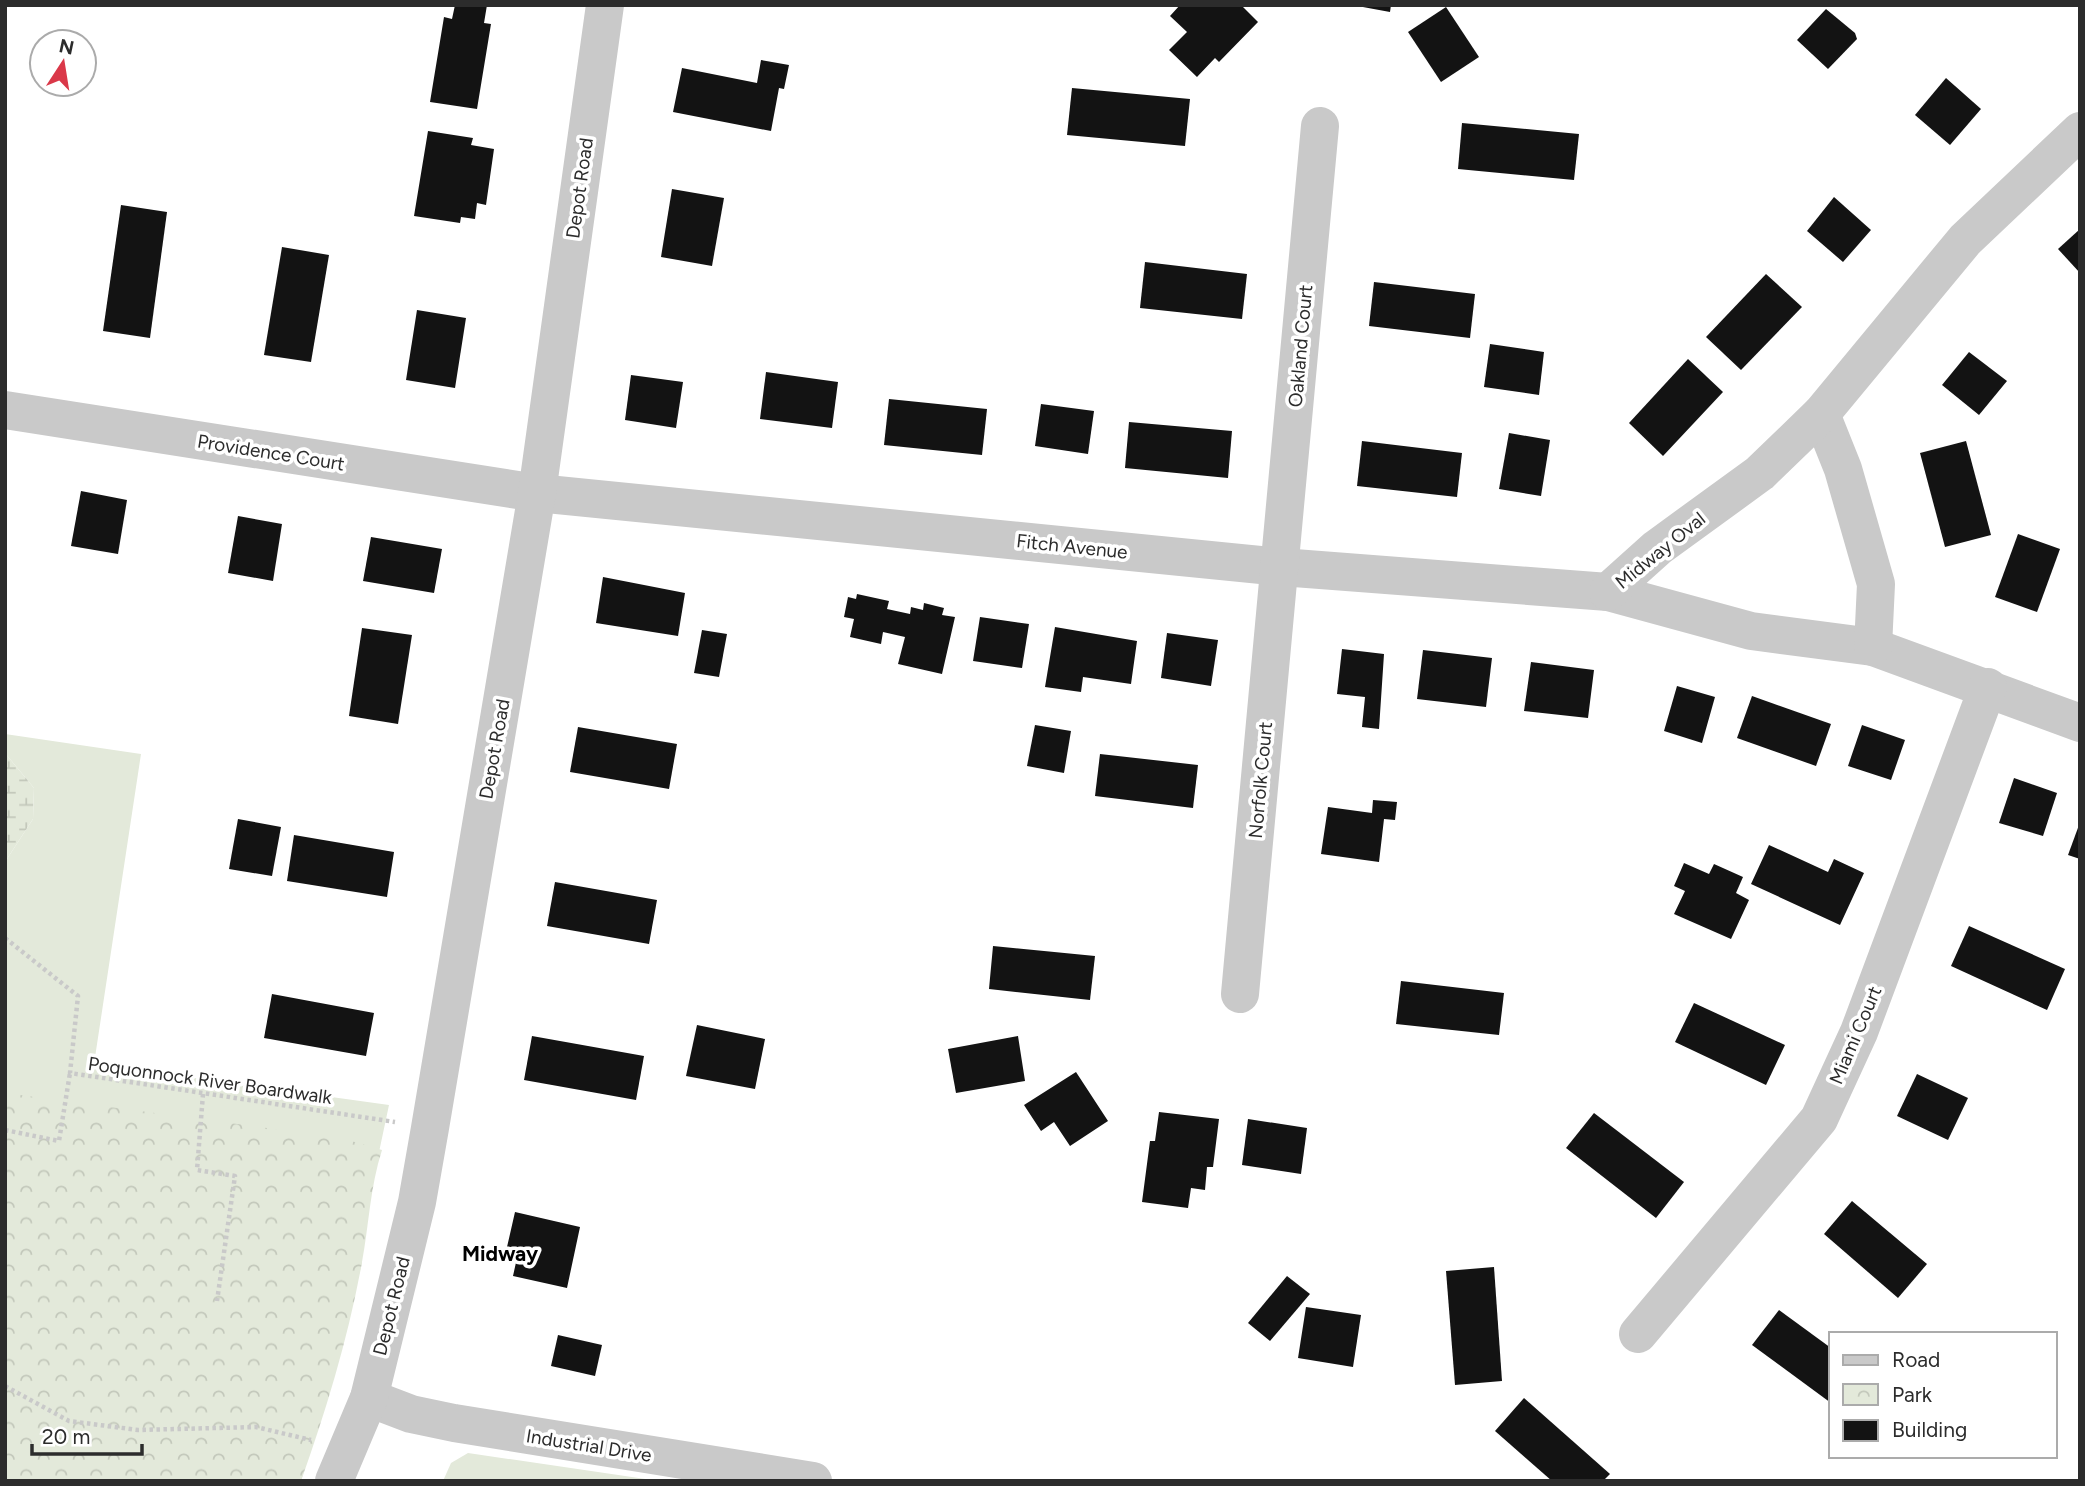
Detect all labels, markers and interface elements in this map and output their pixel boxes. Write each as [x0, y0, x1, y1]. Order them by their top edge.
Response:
north arrow [28, 28, 98, 98]
text: N [57, 34, 76, 60]
street label: Depot Road [561, 136, 598, 240]
street label: Oakland Court [1284, 284, 1317, 408]
street label: Providence Court [196, 429, 346, 475]
street label: Midway Oval [1611, 507, 1710, 594]
street label: Fitch Avenue [1015, 529, 1129, 564]
street label: Depot Road [474, 697, 515, 801]
street label: Norfolk Court [1244, 721, 1277, 839]
street label: Miami Court [1824, 983, 1886, 1088]
street label: Poquonnock River Boardwalk [87, 1052, 334, 1109]
district label: Midway [462, 1241, 539, 1266]
street label: Depot Road [368, 1254, 415, 1358]
legend [1829, 1332, 2057, 1458]
text: Road [1892, 1347, 1940, 1372]
text: Park [1892, 1382, 1933, 1407]
scale bar [32, 1412, 142, 1456]
text: Building [1892, 1417, 1967, 1442]
text: 20 m [42, 1424, 90, 1449]
street label: Industrial Drive [524, 1424, 653, 1467]

